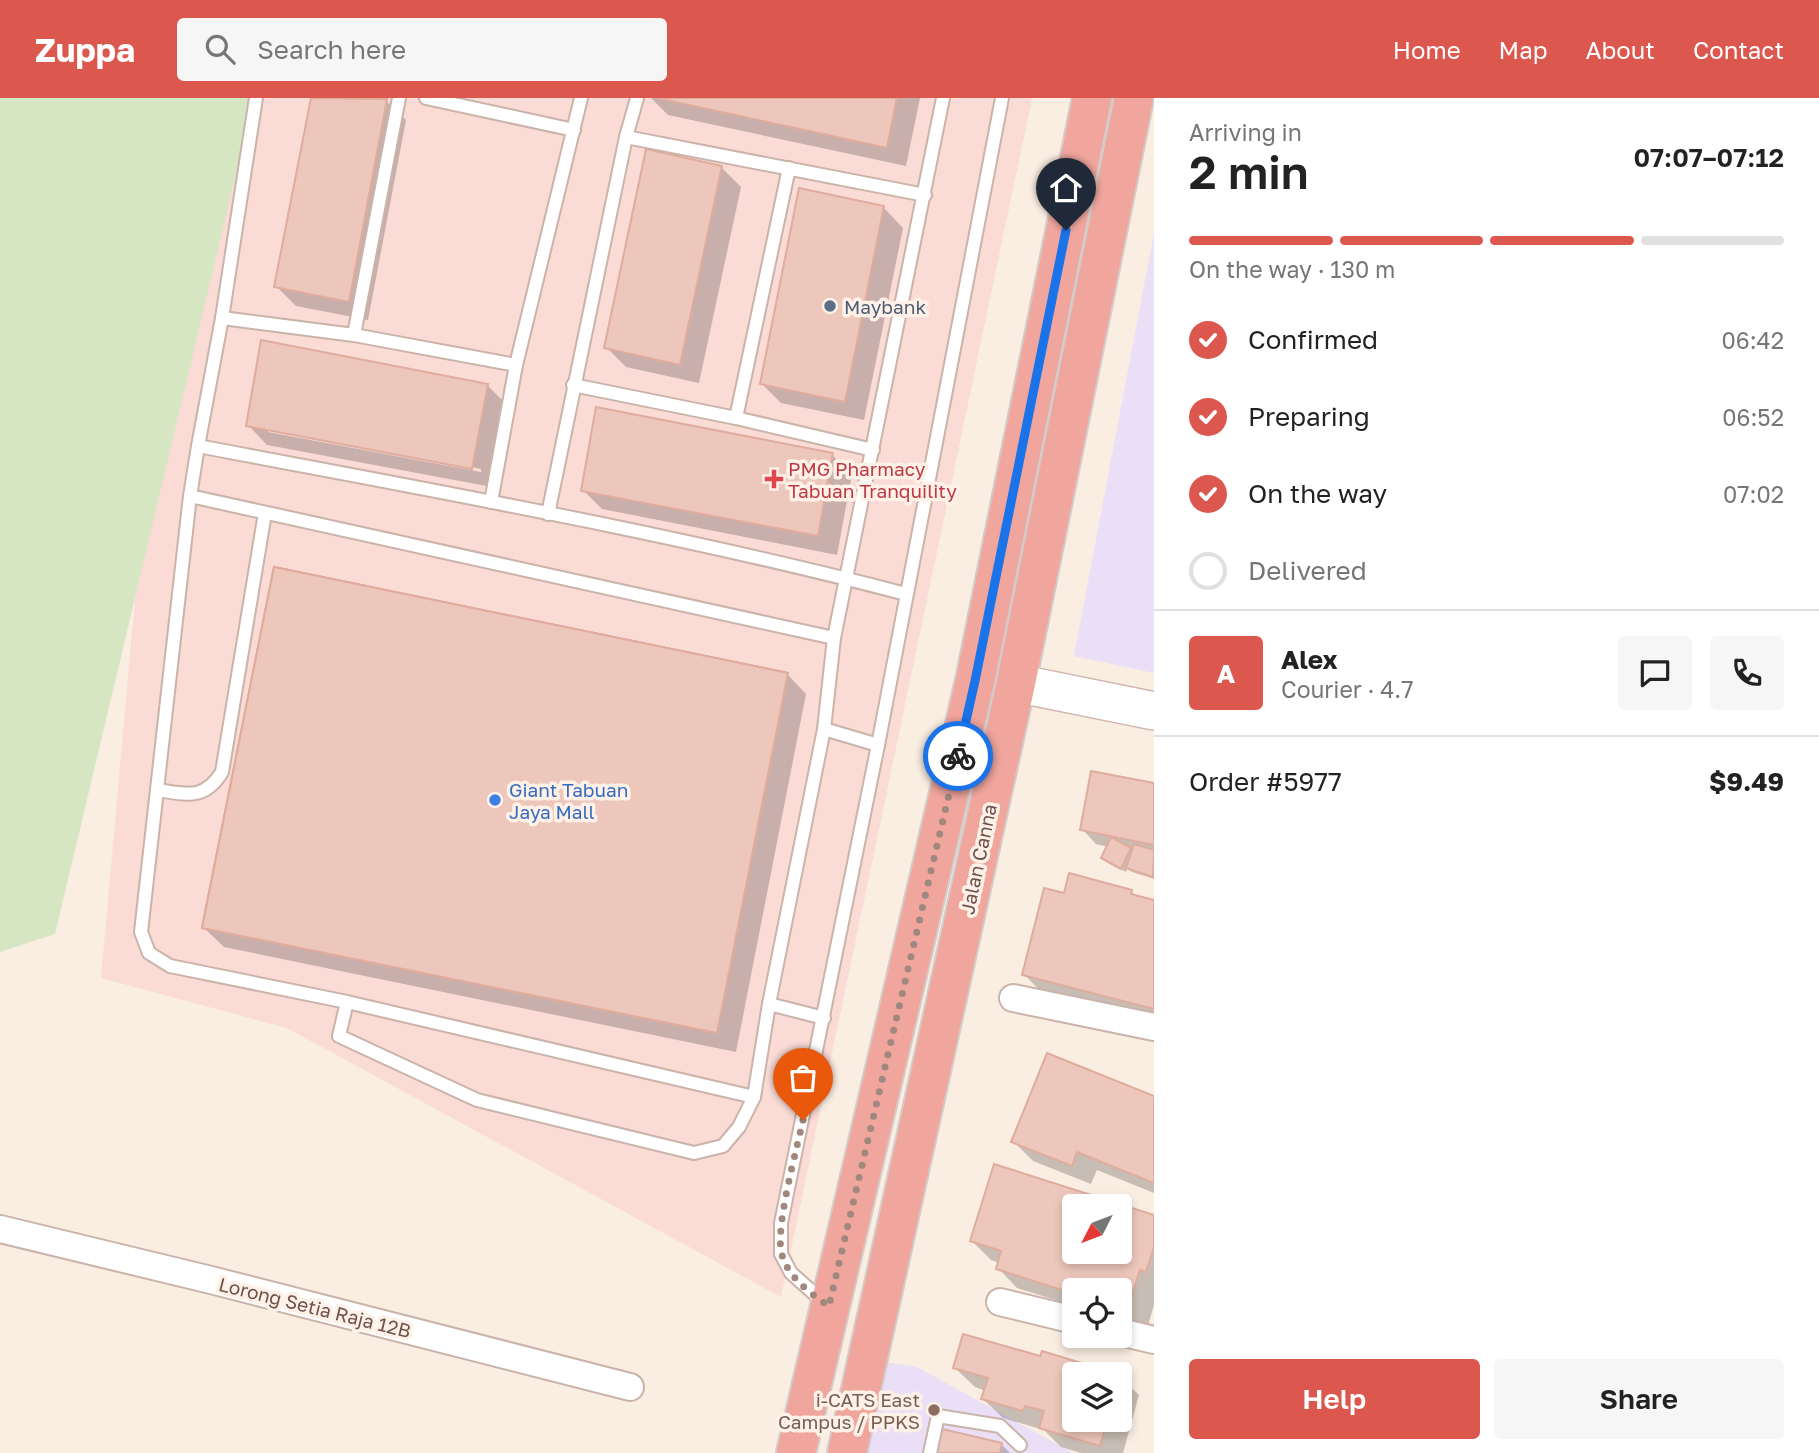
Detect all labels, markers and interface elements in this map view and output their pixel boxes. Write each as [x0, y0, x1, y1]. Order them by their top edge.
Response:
search box [177, 18, 667, 81]
text: Zuppa [35, 30, 135, 69]
icon: search [201, 30, 239, 68]
text: Search here [257, 34, 406, 65]
text: Home [1393, 35, 1461, 64]
text: Map [1499, 35, 1548, 64]
text: About [1586, 35, 1655, 64]
text: Contact [1693, 35, 1784, 64]
text: Arriving in [1189, 118, 1302, 146]
text: 07:07–07:12 [1633, 142, 1784, 173]
text: 2 min [1189, 144, 1309, 199]
pin [1036, 158, 1096, 230]
icon: home [1047, 169, 1085, 207]
text: On the way · 130 m [1189, 255, 1395, 283]
place label: Maybank [844, 295, 926, 318]
marker: Maybank [822, 298, 838, 314]
icon: check [1189, 321, 1227, 359]
text: Confirmed [1248, 324, 1378, 355]
text: 06:42 [1722, 326, 1784, 354]
icon: check [1189, 398, 1227, 436]
text: Preparing [1248, 401, 1370, 432]
text: 06:52 [1722, 403, 1784, 431]
place label: PMG Pharmacy Tabuan Tranquility [788, 457, 957, 502]
marker: PMG Pharmacy Tabuan Tranquility [766, 471, 782, 487]
icon: check [1189, 475, 1227, 513]
text: On the way [1248, 478, 1387, 509]
text: 07:02 [1723, 480, 1784, 508]
text: Delivered [1248, 555, 1367, 586]
button: chat [1618, 636, 1692, 710]
button: phone [1710, 636, 1784, 710]
text: Alex [1281, 644, 1338, 675]
text: A [1217, 658, 1235, 689]
text: Courier · 4.7 [1281, 675, 1413, 703]
courier [923, 721, 993, 791]
icon: bike [939, 737, 977, 775]
text: Order #5977 [1189, 766, 1342, 797]
text: $9.49 [1709, 766, 1784, 797]
place label: Giant Tabuan Jaya Mall [509, 778, 628, 823]
marker: Giant Tabuan Jaya Mall [487, 792, 503, 808]
street label: Jalan Canna [955, 802, 1001, 916]
pin [773, 1048, 833, 1120]
icon: bag [784, 1059, 822, 1097]
north arrow [1062, 1194, 1132, 1264]
map controls [1062, 1194, 1132, 1432]
street label: Lorong Setia Raja 12B [217, 1272, 413, 1342]
button: locate [1062, 1278, 1132, 1348]
button: Help [1189, 1359, 1480, 1439]
button: Share [1494, 1359, 1784, 1439]
button: layers [1062, 1362, 1132, 1432]
place label: i-CATS East Campus / PPKS [778, 1388, 920, 1433]
marker: i-CATS East Campus / PPKS [926, 1402, 942, 1418]

